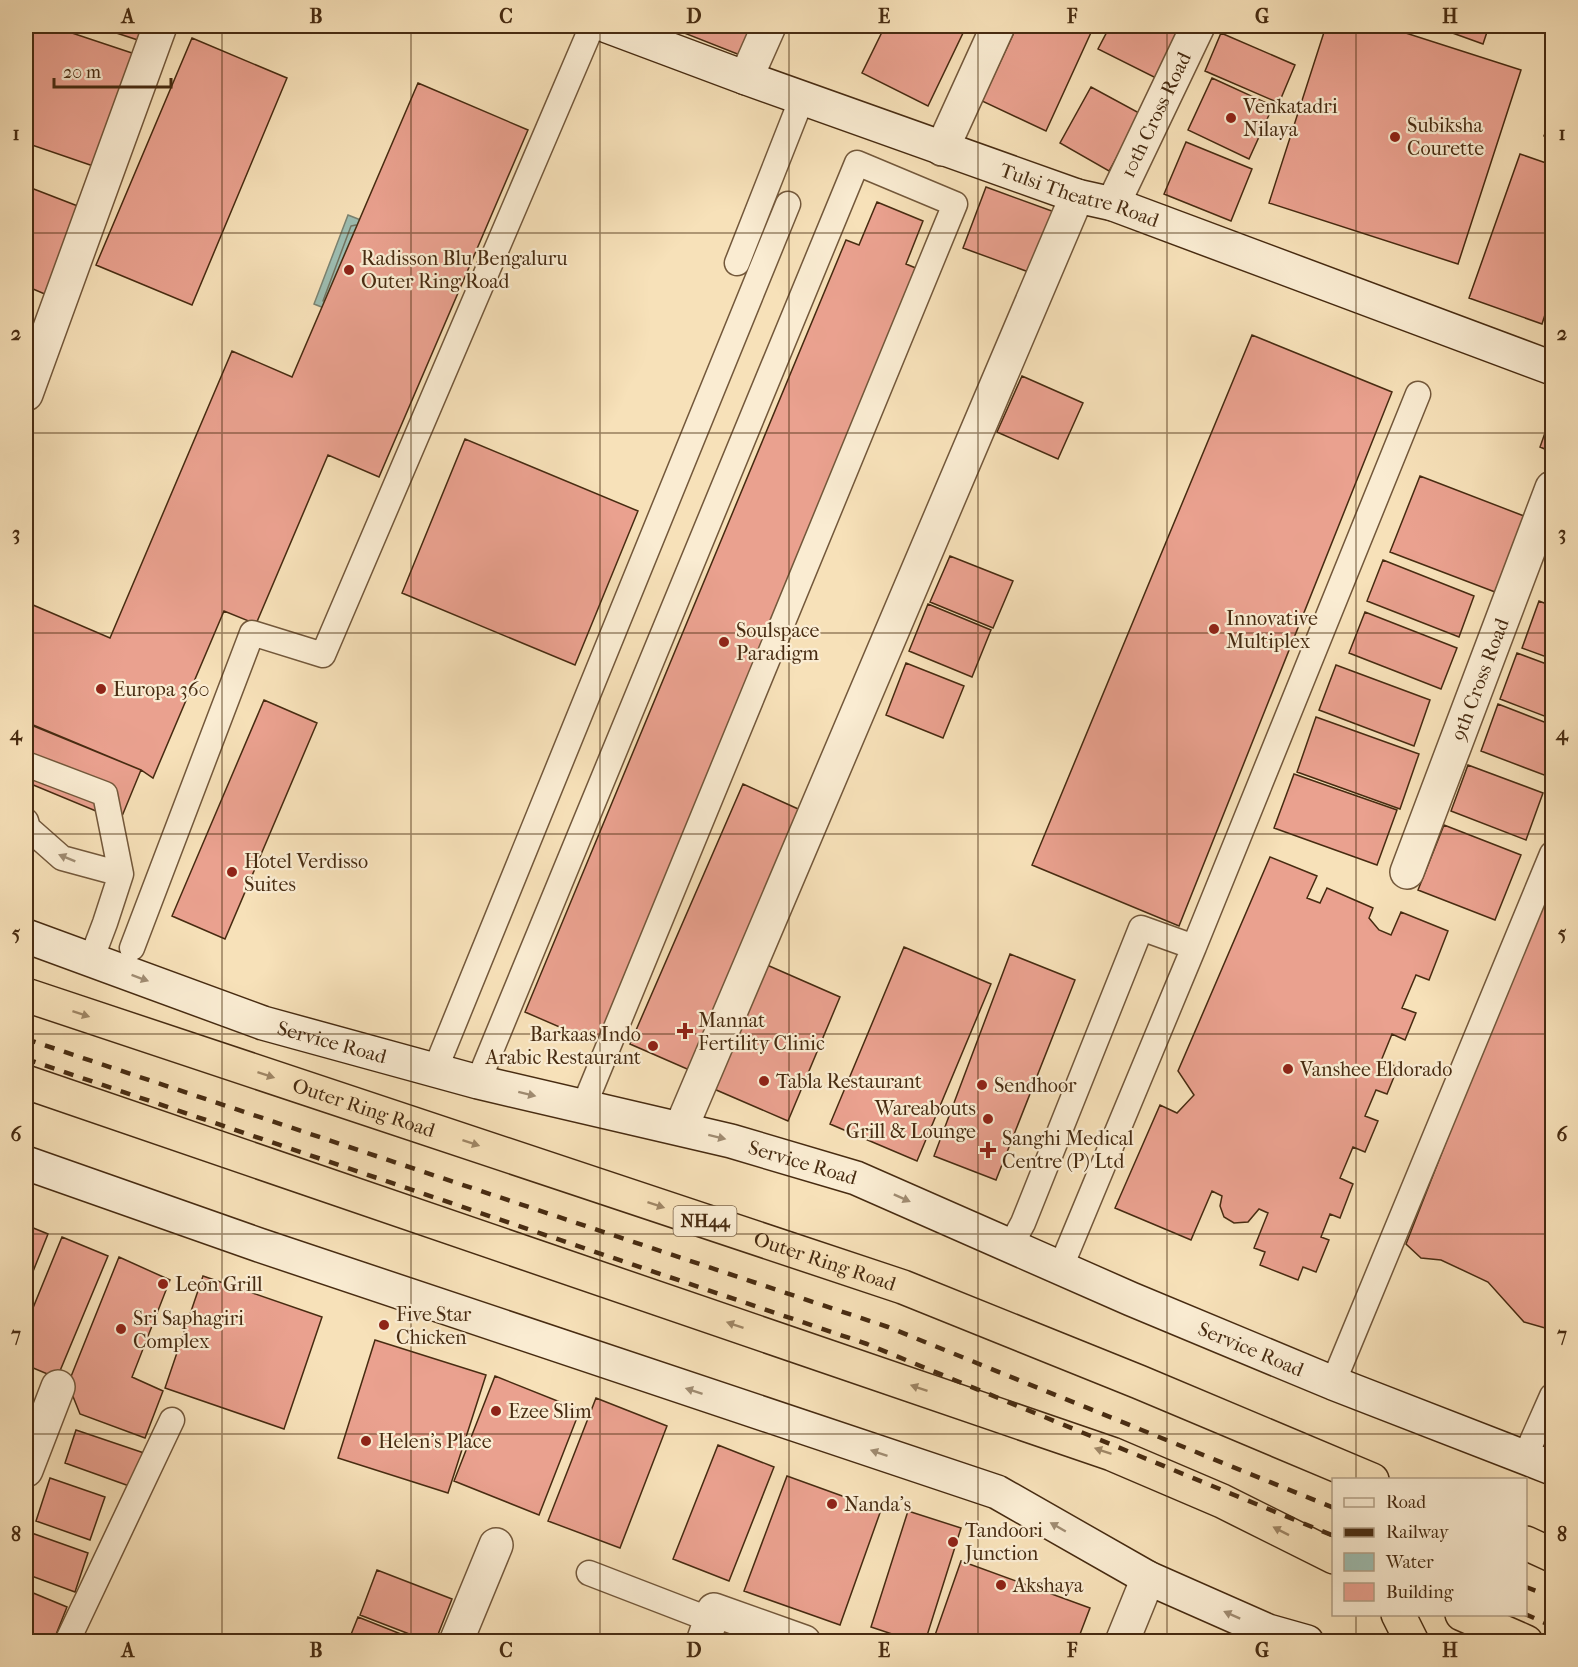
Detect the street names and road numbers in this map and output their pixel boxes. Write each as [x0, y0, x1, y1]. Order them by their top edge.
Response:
street label: 10th Cross Road [1116, 47, 1196, 181]
street label: Tulsi Theatre Road [997, 159, 1163, 233]
street label: 9th Cross Road [1447, 614, 1514, 744]
street label: Service Road [275, 1016, 390, 1069]
street label: Outer Ring Road [290, 1074, 439, 1143]
street label: Service Road [746, 1136, 861, 1190]
road number: NH44 [674, 1206, 736, 1236]
street label: Outer Ring Road [751, 1227, 900, 1296]
street label: Service Road [1195, 1317, 1308, 1382]

